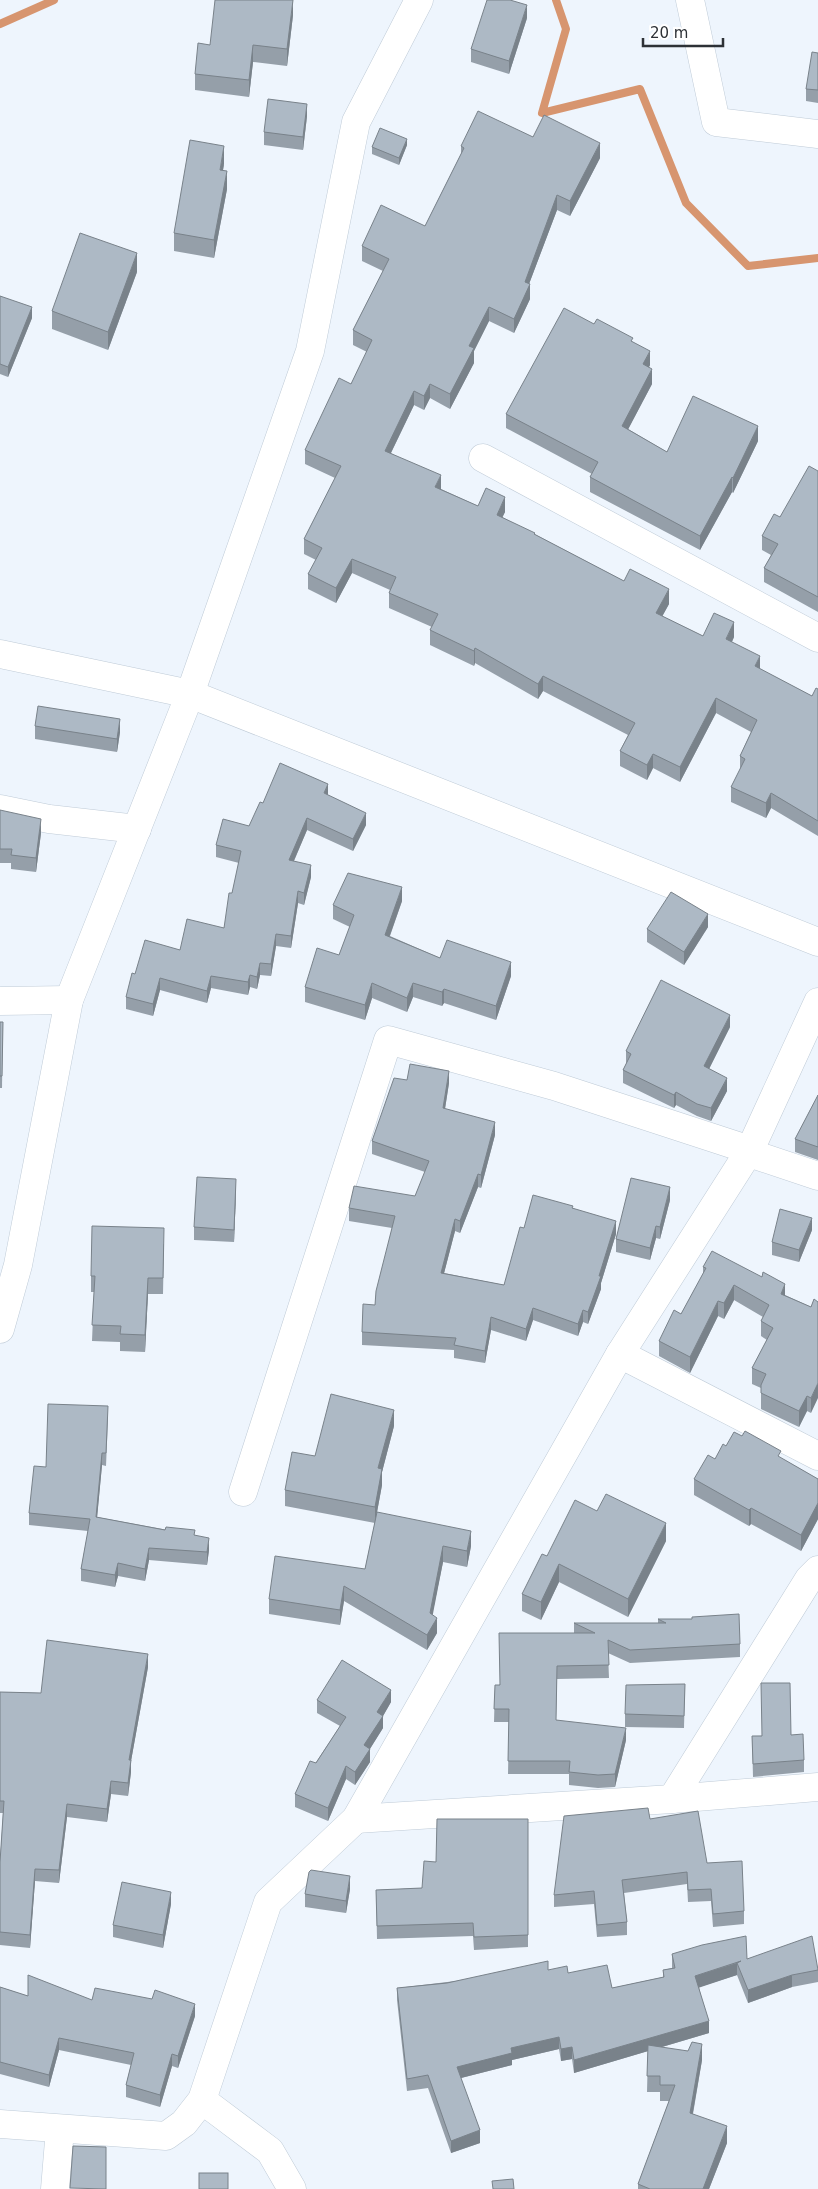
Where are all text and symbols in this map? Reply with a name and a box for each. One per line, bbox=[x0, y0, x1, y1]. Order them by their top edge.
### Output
scale bar bbox=[643, 15, 723, 47]
text: 20 m bbox=[650, 24, 688, 42]

